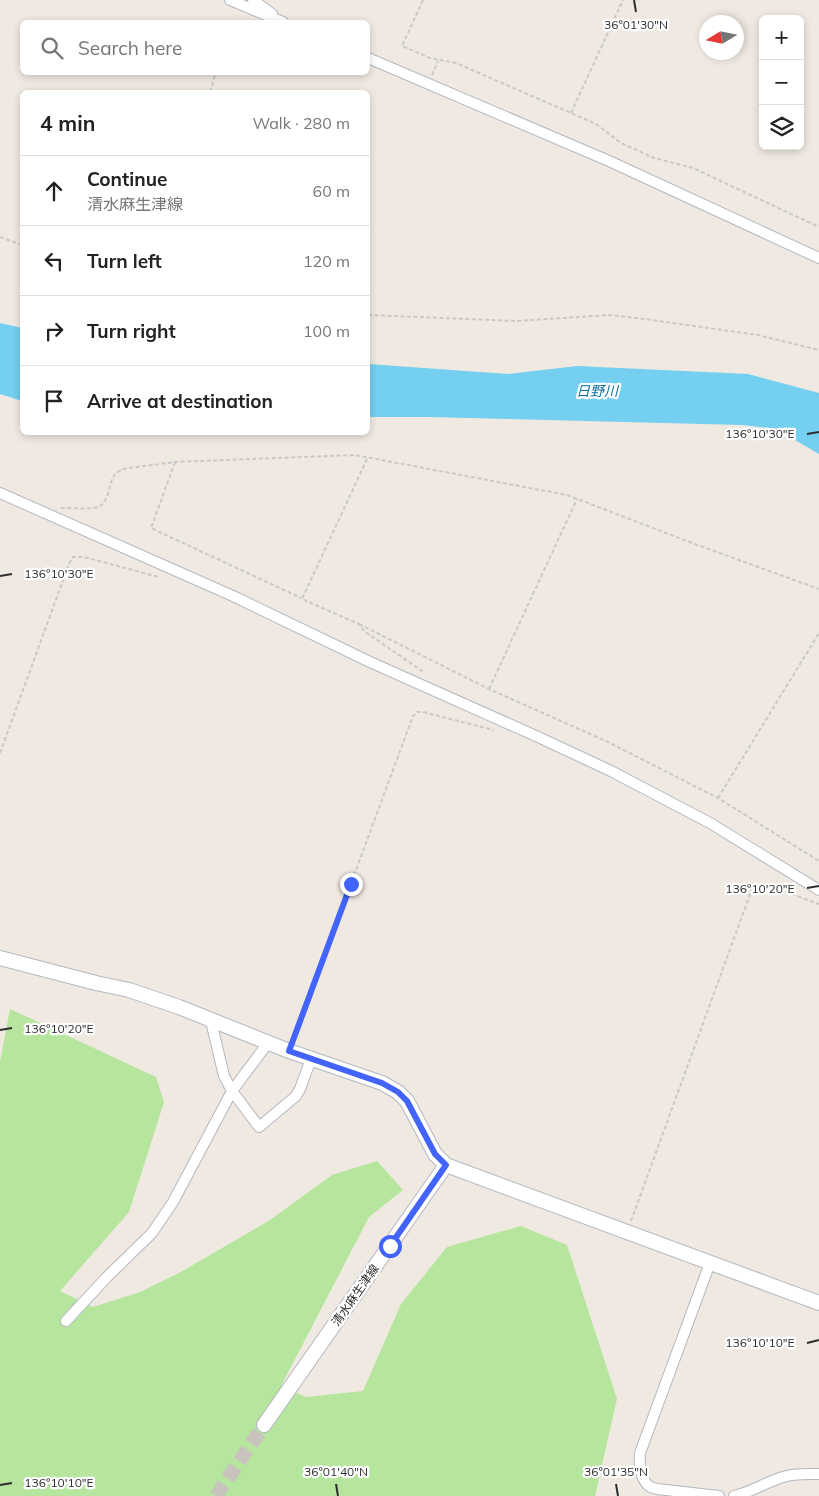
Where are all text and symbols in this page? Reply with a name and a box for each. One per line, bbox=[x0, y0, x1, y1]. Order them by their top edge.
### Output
north arrow bbox=[699, 15, 744, 60]
map controls bbox=[759, 15, 804, 150]
button: + bbox=[759, 15, 804, 60]
text: 36°01'30"N bbox=[604, 17, 668, 32]
search box bbox=[20, 20, 370, 75]
icon: search bbox=[38, 34, 66, 62]
text: Search here bbox=[78, 36, 182, 60]
button: − bbox=[759, 60, 804, 105]
button: layers bbox=[759, 105, 804, 150]
text: 4 min bbox=[40, 110, 95, 136]
text: Walk · 280 m bbox=[252, 113, 350, 133]
text: Continue bbox=[87, 167, 167, 191]
icon: ahead bbox=[40, 177, 68, 205]
text: 60 m bbox=[313, 181, 350, 201]
text: 清水麻生津線 bbox=[87, 194, 183, 214]
icon: left bbox=[40, 247, 68, 275]
text: Turn left bbox=[87, 249, 162, 273]
text: 120 m bbox=[303, 251, 350, 271]
icon: right bbox=[40, 317, 68, 345]
text: Turn right bbox=[87, 319, 176, 343]
text: 100 m bbox=[303, 321, 350, 341]
water label: 日野川 bbox=[576, 382, 620, 400]
icon: arrive bbox=[40, 387, 68, 415]
text: Arrive at destination bbox=[87, 389, 273, 413]
text: 136°10'30"E bbox=[725, 426, 795, 441]
text: 136°10'30"E bbox=[24, 566, 94, 581]
route end bbox=[340, 873, 363, 896]
text: 136°10'20"E bbox=[725, 881, 795, 896]
text: 136°10'20"E bbox=[24, 1021, 94, 1036]
route start bbox=[379, 1235, 402, 1258]
street label: 清水麻生津線 bbox=[328, 1261, 382, 1329]
text: 136°10'10"E bbox=[725, 1335, 795, 1350]
text: 36°01'40"N bbox=[304, 1464, 368, 1479]
text: 36°01'35"N bbox=[584, 1464, 648, 1479]
text: 136°10'10"E bbox=[24, 1475, 94, 1490]

